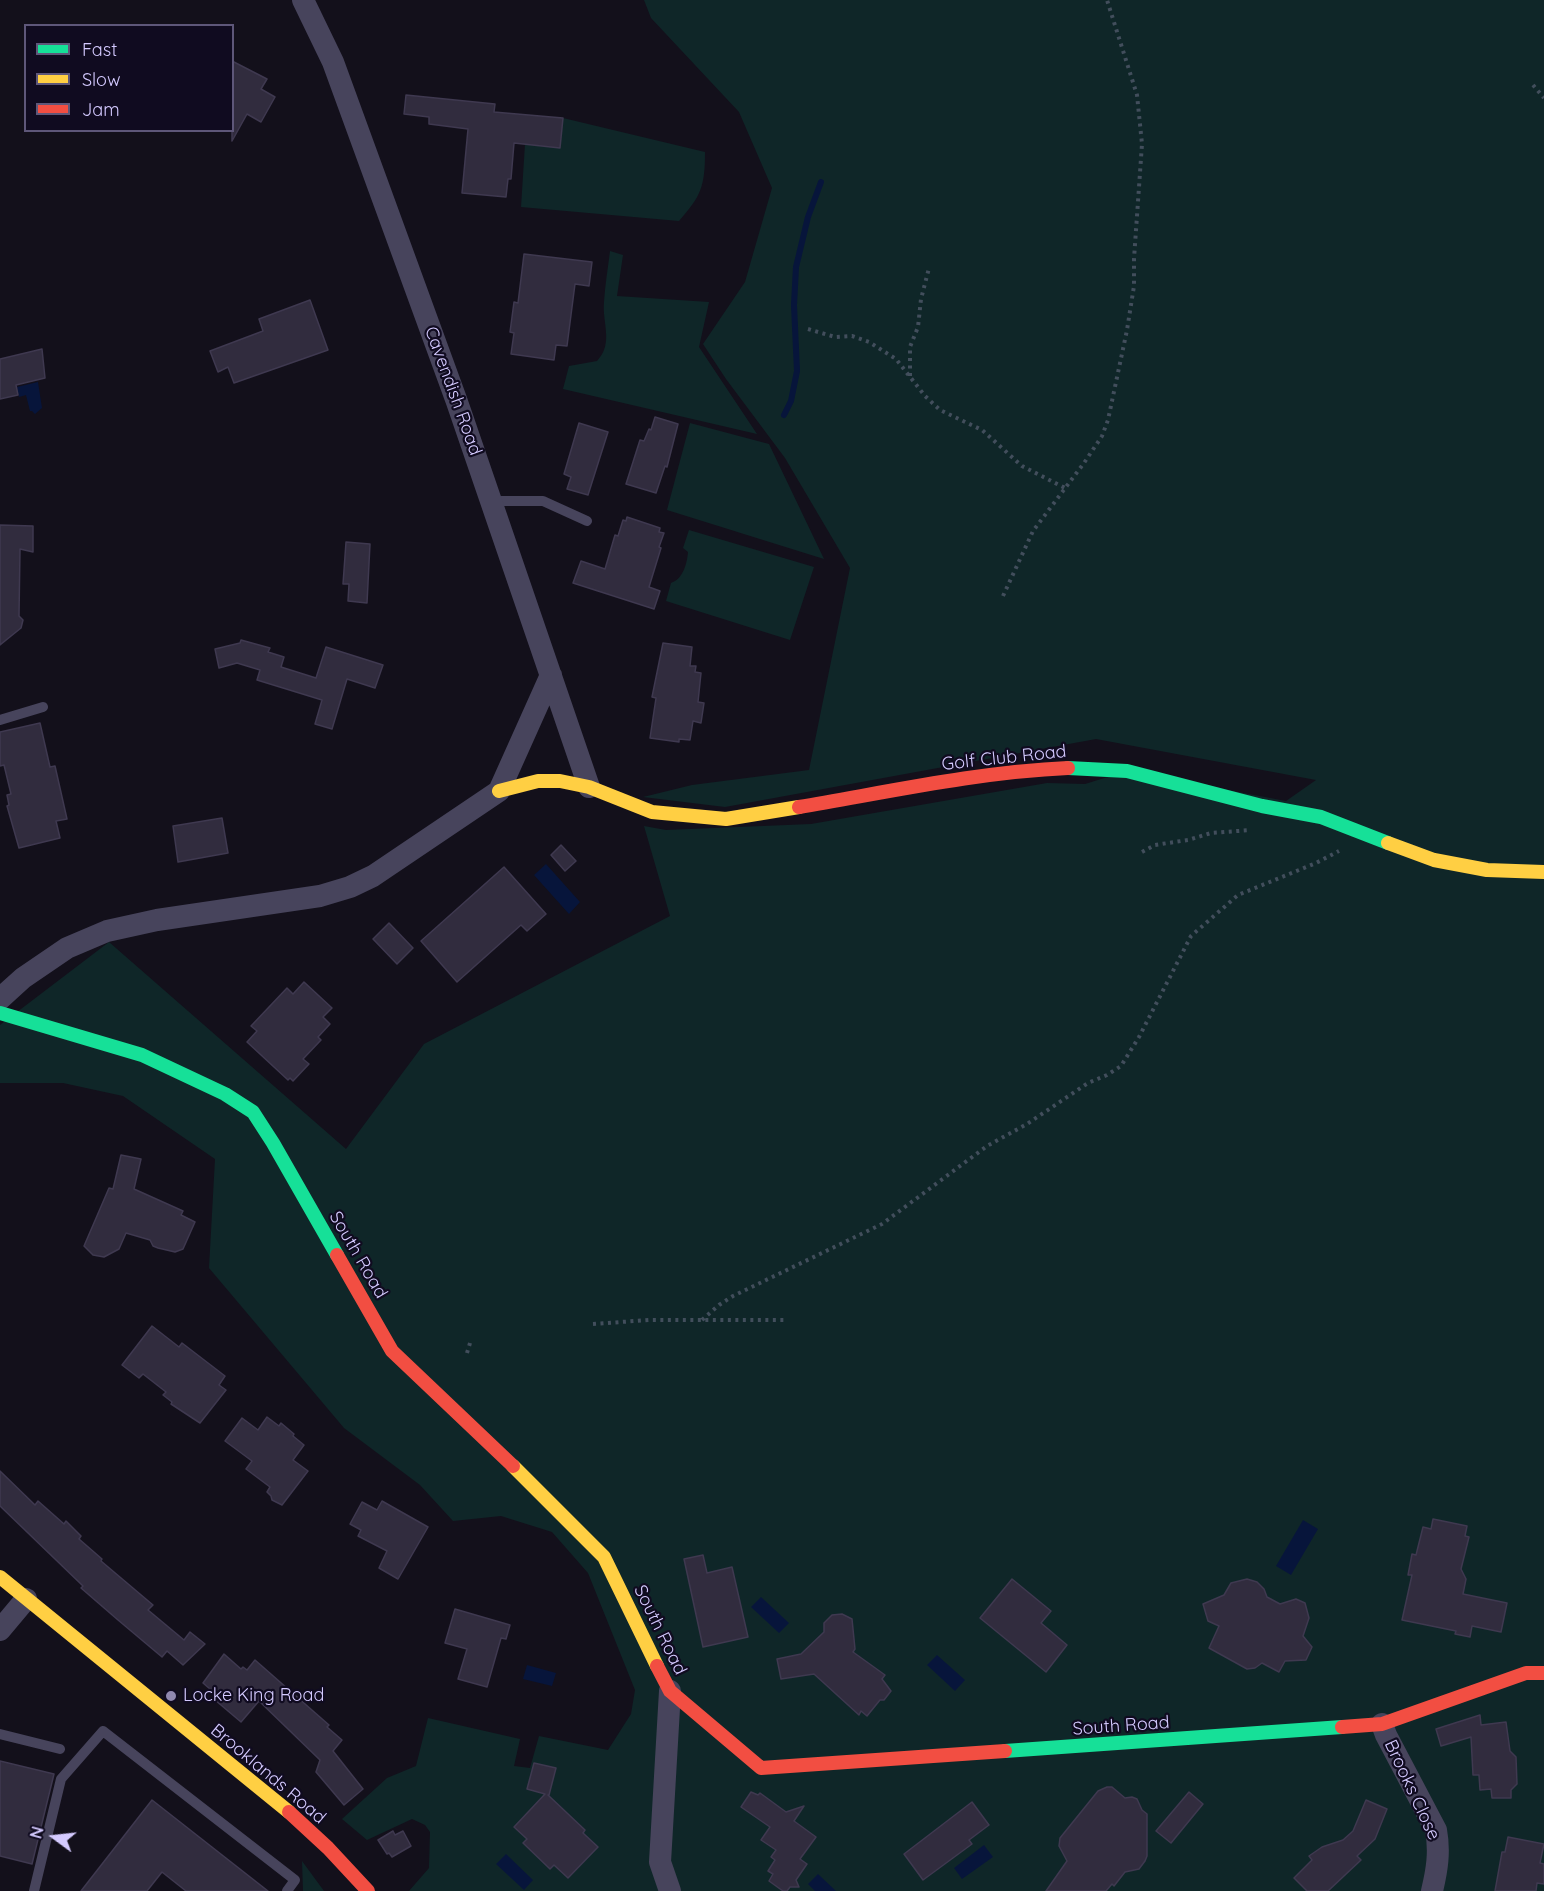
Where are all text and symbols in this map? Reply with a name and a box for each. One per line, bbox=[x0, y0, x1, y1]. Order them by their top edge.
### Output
legend bbox=[24, 24, 234, 132]
text: Fast bbox=[82, 38, 117, 61]
text: Slow bbox=[82, 68, 120, 91]
text: Jam bbox=[82, 98, 120, 121]
street label: Cavendish Road bbox=[420, 324, 486, 458]
street label: Golf Club Road bbox=[940, 741, 1068, 775]
street label: South Road bbox=[324, 1208, 392, 1302]
street label: South Road bbox=[629, 1582, 691, 1678]
place label: Locke King Road bbox=[183, 1685, 324, 1707]
marker: Locke King Road bbox=[164, 1689, 178, 1703]
street label: South Road bbox=[1072, 1712, 1170, 1740]
street label: Brooklands Road bbox=[206, 1719, 330, 1829]
street label: Brooks Close bbox=[1379, 1736, 1445, 1844]
north arrow bbox=[24, 1807, 84, 1867]
text: N bbox=[25, 1824, 48, 1841]

